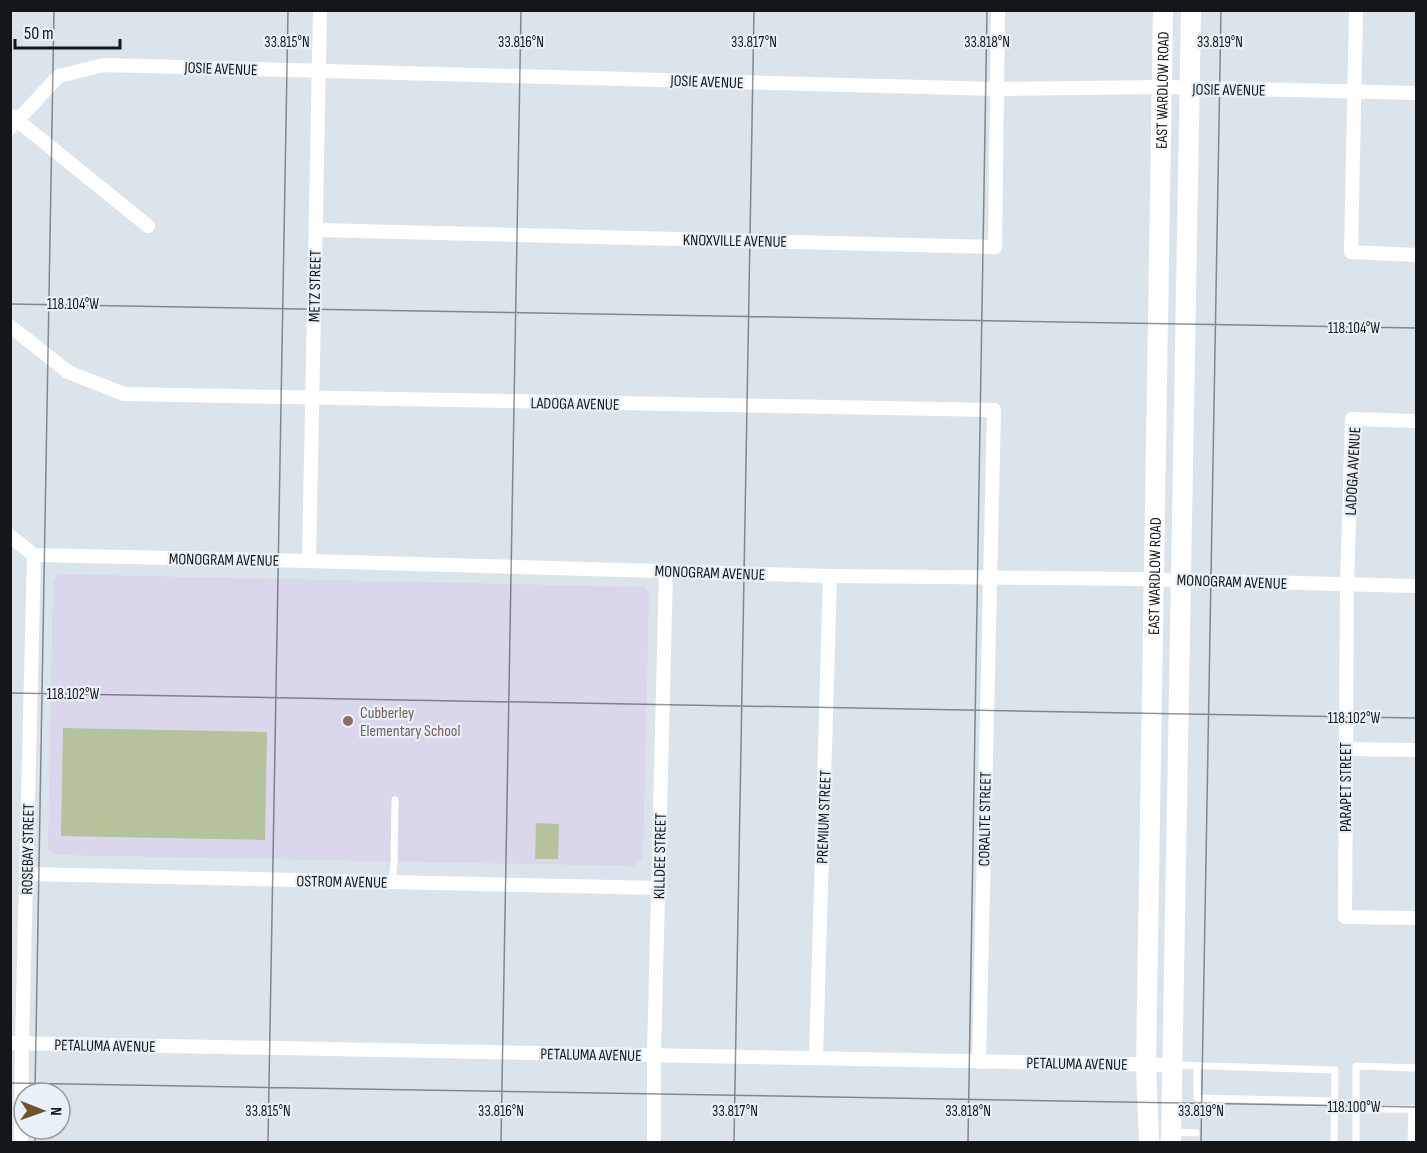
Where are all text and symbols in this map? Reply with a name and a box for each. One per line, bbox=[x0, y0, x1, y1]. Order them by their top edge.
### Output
scale bar bbox=[15, 12, 120, 50]
text: 50 m bbox=[24, 23, 54, 44]
street label: EAST WARDLOW ROAD bbox=[1153, 31, 1174, 149]
text: 33.815°N bbox=[264, 33, 310, 52]
text: 33.816°N bbox=[498, 33, 544, 52]
text: 33.817°N bbox=[731, 33, 777, 52]
text: 33.818°N bbox=[964, 33, 1010, 52]
text: 33.819°N bbox=[1197, 33, 1243, 52]
street label: JOSIE AVENUE bbox=[183, 59, 258, 80]
street label: JOSIE AVENUE bbox=[669, 72, 744, 93]
street label: JOSIE AVENUE bbox=[1191, 80, 1266, 101]
street label: KNOXVILLE AVENUE bbox=[683, 231, 787, 252]
street label: METZ STREET bbox=[305, 249, 326, 322]
text: 118.104°W bbox=[47, 295, 99, 314]
text: 118.104°W bbox=[1328, 319, 1380, 338]
street label: LADOGA AVENUE bbox=[530, 394, 620, 415]
street label: LADOGA AVENUE bbox=[1342, 426, 1365, 516]
street label: EAST WARDLOW ROAD bbox=[1145, 517, 1166, 635]
street label: MONOGRAM AVENUE bbox=[169, 550, 279, 571]
street label: MONOGRAM AVENUE bbox=[654, 562, 765, 585]
street label: MONOGRAM AVENUE bbox=[1176, 571, 1287, 594]
text: 118.102°W bbox=[47, 685, 99, 704]
place label: Cubberley Elementary School bbox=[360, 704, 460, 741]
text: 118.102°W bbox=[1328, 709, 1380, 728]
marker: Cubberley Elementary School bbox=[341, 714, 355, 728]
street label: PARAPET STREET bbox=[1337, 741, 1356, 832]
street label: PREMIUM STREET bbox=[813, 769, 836, 864]
street label: CORALITE STREET bbox=[975, 771, 996, 867]
street label: ROSEBAY STREET bbox=[18, 803, 39, 895]
street label: KILLDEE STREET bbox=[650, 812, 671, 899]
street label: OSTROM AVENUE bbox=[296, 872, 388, 893]
street label: PETALUMA AVENUE bbox=[54, 1036, 156, 1057]
street label: PETALUMA AVENUE bbox=[540, 1045, 642, 1066]
street label: PETALUMA AVENUE bbox=[1026, 1054, 1128, 1075]
north arrow bbox=[12, 1081, 72, 1141]
text: 118.100°W bbox=[1328, 1098, 1381, 1117]
text: 33.815°N bbox=[245, 1102, 291, 1121]
text: 33.816°N bbox=[478, 1102, 524, 1121]
text: 33.817°N bbox=[712, 1102, 758, 1121]
text: 33.818°N bbox=[945, 1102, 991, 1121]
text: 33.819°N bbox=[1178, 1102, 1224, 1121]
text: N bbox=[46, 1107, 65, 1116]

